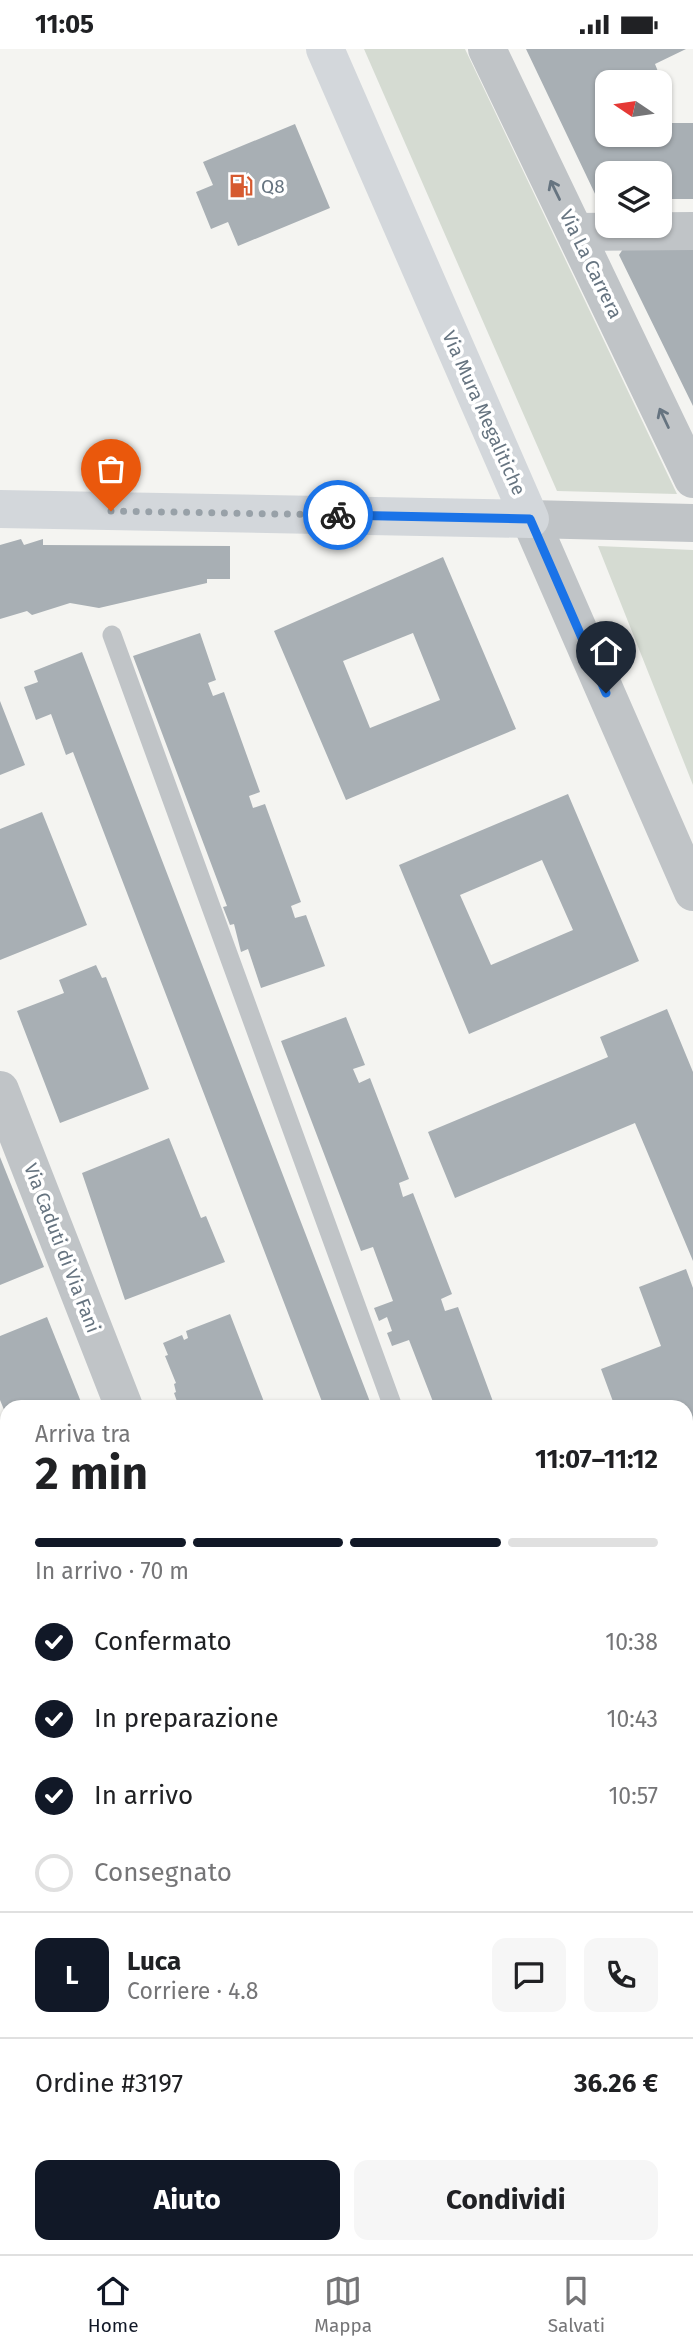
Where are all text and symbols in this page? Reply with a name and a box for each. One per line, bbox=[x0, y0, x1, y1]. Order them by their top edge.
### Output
text: 11:05 bbox=[35, 9, 94, 40]
north arrow bbox=[595, 70, 672, 147]
map controls bbox=[595, 70, 672, 238]
button: layers bbox=[595, 161, 672, 238]
fuel station icon: Q8 bbox=[227, 172, 255, 200]
place label: Q8 bbox=[261, 175, 285, 198]
one-way arrow bbox=[548, 180, 562, 201]
street label: Via La Carrera bbox=[555, 206, 627, 322]
street label: Via Mura Megalitiche bbox=[437, 327, 531, 499]
one-way arrow bbox=[656, 408, 670, 429]
pin bbox=[81, 439, 141, 511]
icon: bag bbox=[92, 450, 130, 488]
courier bbox=[303, 480, 373, 550]
icon: bike bbox=[319, 496, 357, 534]
pin bbox=[576, 621, 636, 693]
icon: home bbox=[587, 632, 625, 670]
street label: Via Caduti di Via Fani bbox=[19, 1160, 105, 1336]
text: Arriva tra bbox=[35, 1420, 131, 1448]
text: 11:07–11:12 bbox=[535, 1444, 658, 1475]
text: 2 min bbox=[35, 1446, 148, 1501]
text: In arrivo · 70 m bbox=[35, 1557, 189, 1585]
icon: check bbox=[35, 1623, 73, 1661]
text: Confermato bbox=[94, 1626, 232, 1657]
text: 10:38 bbox=[605, 1628, 658, 1656]
icon: check bbox=[35, 1700, 73, 1738]
text: In preparazione bbox=[94, 1703, 279, 1734]
text: 10:43 bbox=[606, 1705, 658, 1733]
icon: check bbox=[35, 1777, 73, 1815]
text: In arrivo bbox=[94, 1780, 193, 1811]
text: 10:57 bbox=[608, 1782, 658, 1810]
text: Consegnato bbox=[94, 1857, 232, 1888]
button: chat bbox=[492, 1938, 566, 2012]
button: phone bbox=[584, 1938, 658, 2012]
text: Luca bbox=[127, 1946, 181, 1977]
text: L bbox=[65, 1960, 79, 1991]
text: Corriere · 4.8 bbox=[127, 1977, 259, 2005]
text: Ordine #3197 bbox=[35, 2068, 183, 2099]
text: 36.26 € bbox=[574, 2068, 658, 2099]
button: Aiuto bbox=[35, 2160, 340, 2240]
button: Condividi bbox=[354, 2160, 658, 2240]
tab: Home bbox=[88, 2272, 138, 2337]
tab: Mappa bbox=[314, 2272, 372, 2337]
tab: Salvati bbox=[548, 2272, 605, 2337]

